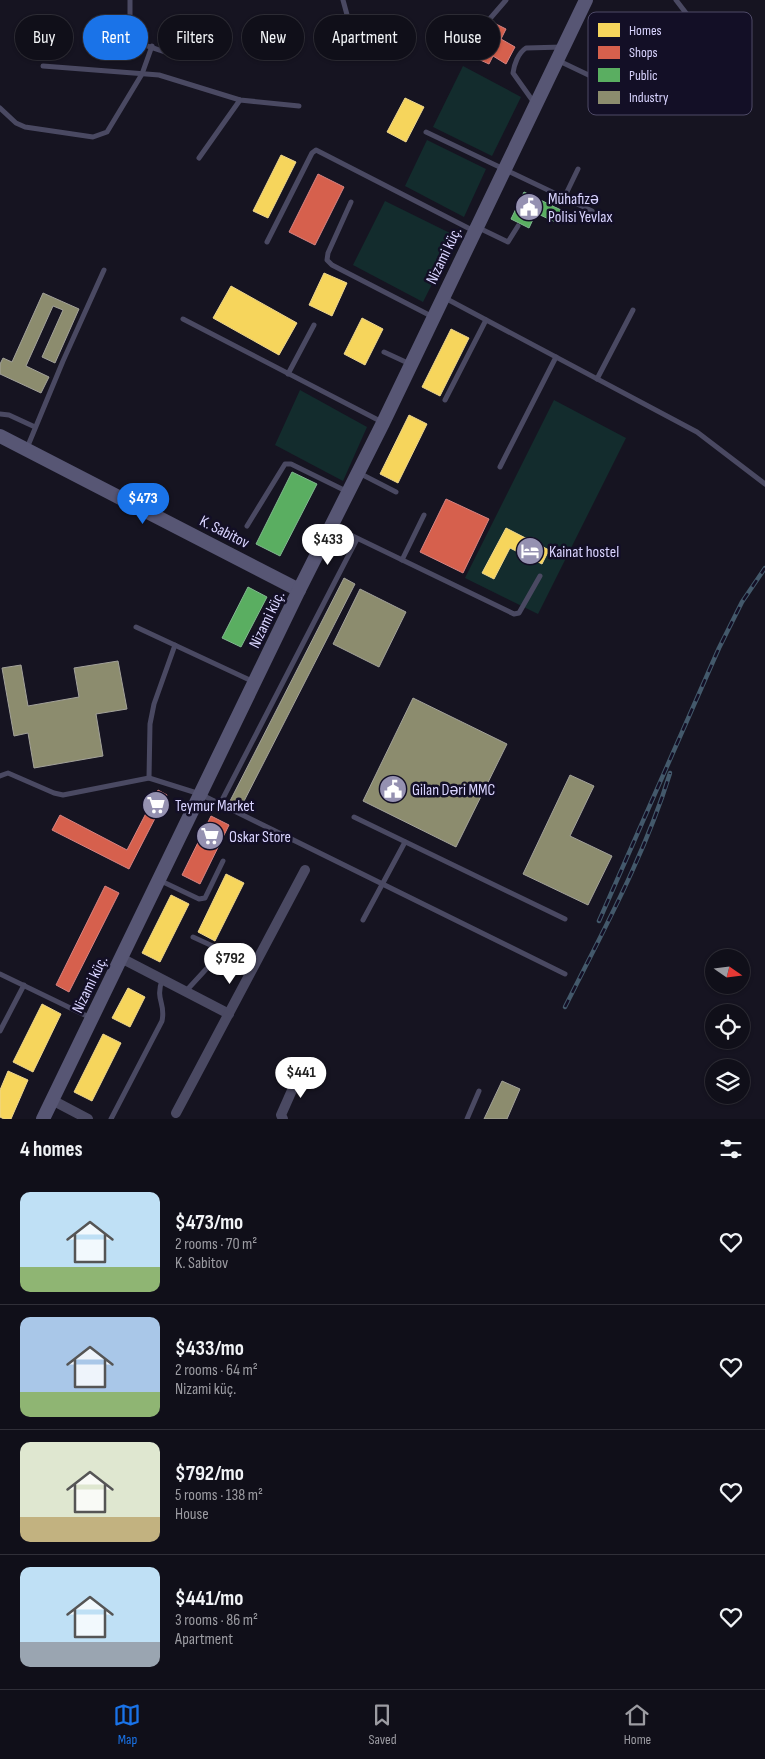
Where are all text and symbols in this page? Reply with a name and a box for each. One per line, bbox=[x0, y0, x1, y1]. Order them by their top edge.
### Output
legend bbox=[588, 12, 752, 115]
chip: Buy bbox=[15, 15, 73, 60]
chip: Rent bbox=[83, 15, 148, 60]
chip: Filters bbox=[158, 15, 232, 60]
chip: New bbox=[242, 15, 304, 60]
chip: Apartment bbox=[314, 15, 416, 60]
chip: House bbox=[426, 15, 500, 60]
text: Homes bbox=[629, 22, 662, 39]
text: Shops bbox=[629, 44, 658, 61]
text: Public bbox=[629, 67, 658, 84]
text: Industry bbox=[629, 89, 669, 106]
place label: Mühafizə Polisi Yevlax bbox=[548, 190, 612, 227]
public building icon: Mühafizə Polisi Yevlax bbox=[514, 192, 544, 222]
street label: Nizami küç. bbox=[422, 224, 466, 287]
pin: $473 bbox=[113, 482, 173, 525]
text: $473 bbox=[128, 489, 158, 508]
street label: K. Sabitov bbox=[196, 512, 252, 553]
pin: $433 bbox=[298, 524, 358, 566]
text: $433 bbox=[313, 530, 343, 549]
hotel icon: Kainat hostel bbox=[515, 536, 545, 566]
place label: Kainat hostel bbox=[549, 543, 619, 562]
street label: Nizami küç. bbox=[245, 588, 289, 651]
public building icon: Gilan Dəri MMC bbox=[378, 774, 408, 804]
place label: Gilan Dəri MMC bbox=[412, 781, 495, 800]
supermarket icon: Teymur Market bbox=[141, 790, 171, 820]
place label: Teymur Market bbox=[175, 797, 255, 816]
supermarket icon: Oskar Store bbox=[195, 821, 225, 851]
place label: Oskar Store bbox=[229, 828, 291, 847]
pin: $792 bbox=[200, 942, 260, 985]
text: $792 bbox=[215, 949, 245, 968]
north arrow bbox=[705, 949, 750, 994]
map controls bbox=[705, 949, 750, 1104]
street label: Nizami küç. bbox=[68, 953, 112, 1016]
button: locate bbox=[705, 1004, 750, 1049]
pin: $441 bbox=[271, 1056, 331, 1099]
button: layers bbox=[705, 1059, 750, 1104]
text: $441 bbox=[286, 1063, 316, 1082]
icon: filters bbox=[717, 1135, 745, 1163]
text: 4 homes bbox=[20, 1137, 83, 1162]
text: $473/mo bbox=[175, 1210, 243, 1235]
icon: home bbox=[60, 1212, 120, 1272]
icon: heart bbox=[717, 1228, 745, 1256]
text: 2 rooms · 70 m² bbox=[175, 1235, 257, 1254]
text: K. Sabitov bbox=[175, 1254, 228, 1273]
text: $433/mo bbox=[175, 1336, 244, 1361]
icon: home bbox=[60, 1337, 120, 1397]
icon: heart bbox=[717, 1353, 745, 1381]
text: 2 rooms · 64 m² bbox=[175, 1361, 258, 1380]
text: Nizami küç. bbox=[175, 1380, 236, 1399]
text: $792/mo bbox=[175, 1461, 244, 1486]
icon: home bbox=[60, 1462, 120, 1522]
icon: heart bbox=[717, 1478, 745, 1506]
text: 5 rooms · 138 m² bbox=[175, 1486, 263, 1505]
text: House bbox=[175, 1505, 209, 1524]
text: $441/mo bbox=[175, 1586, 243, 1611]
icon: home bbox=[60, 1587, 120, 1647]
icon: heart bbox=[717, 1603, 745, 1631]
text: 3 rooms · 86 m² bbox=[175, 1611, 258, 1630]
text: Apartment bbox=[175, 1630, 233, 1649]
tab: Map bbox=[113, 1701, 141, 1748]
tab: Saved bbox=[368, 1701, 397, 1748]
tab: Home bbox=[623, 1701, 651, 1748]

